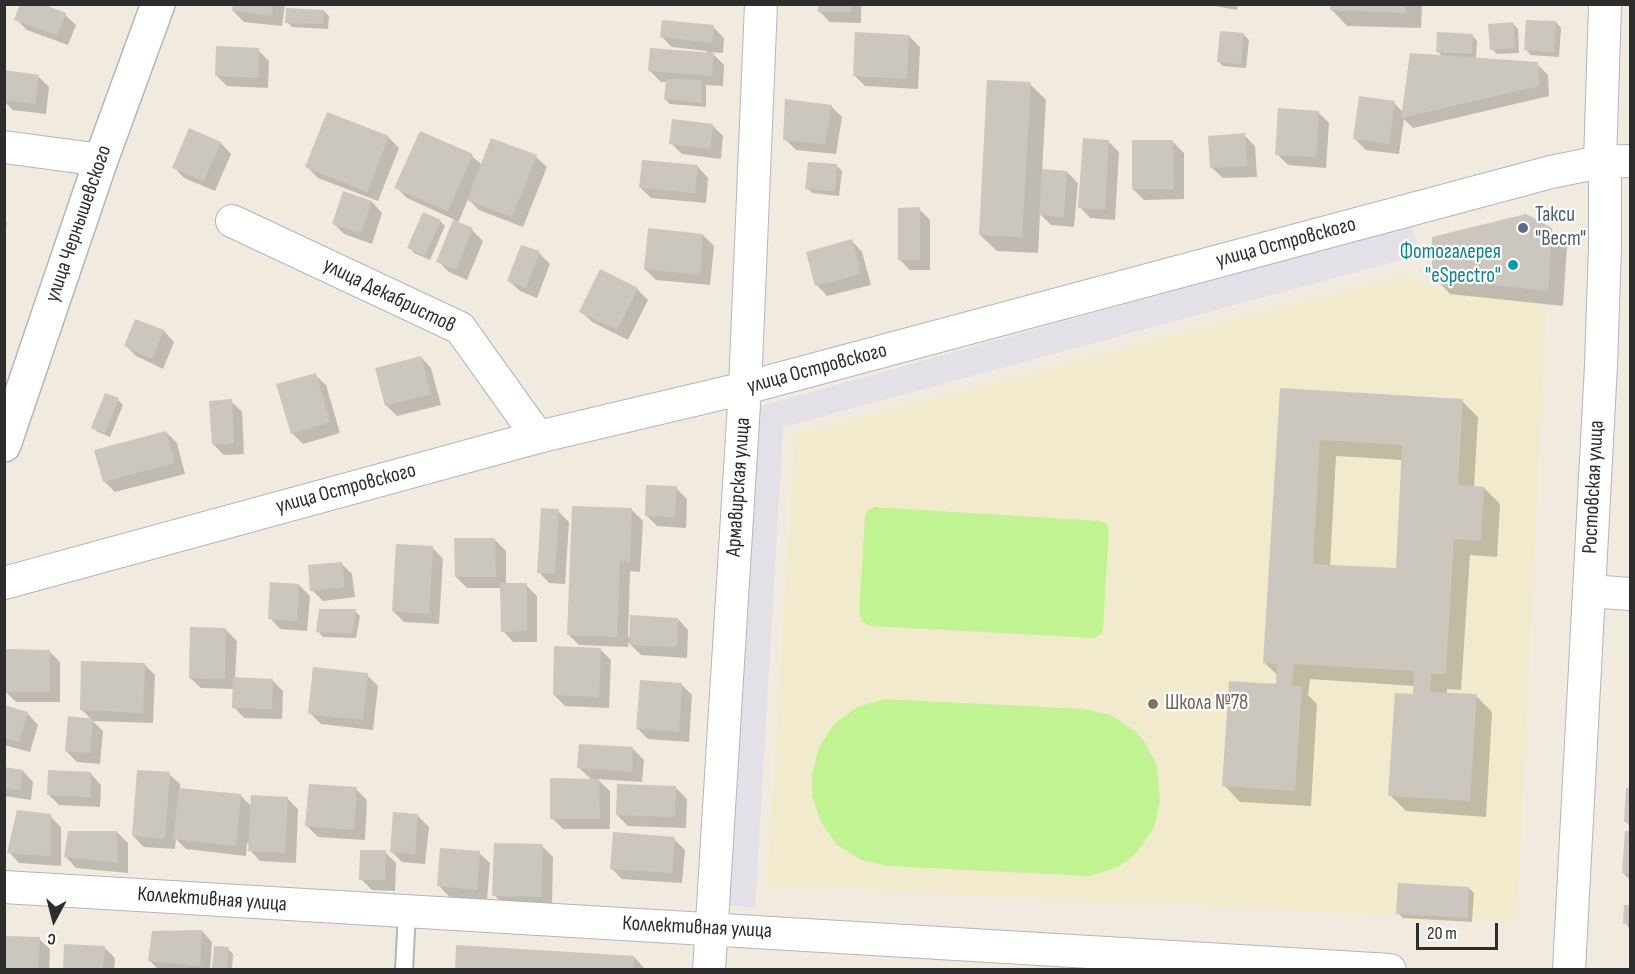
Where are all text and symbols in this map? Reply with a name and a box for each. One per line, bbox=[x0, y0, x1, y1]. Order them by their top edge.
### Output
street label: улица Чернышевского bbox=[40, 142, 118, 306]
place label: Такси "Вест" bbox=[1535, 203, 1586, 253]
street label: улица Островского bbox=[1213, 212, 1359, 274]
marker: Такси "Вест" bbox=[1516, 221, 1530, 235]
place label: Фотогалерея "eSpectro" bbox=[1400, 240, 1501, 290]
street label: улица Декабристов bbox=[319, 253, 459, 339]
marker: Фотогалерея "eSpectro" bbox=[1506, 258, 1520, 272]
street label: улица Островского bbox=[744, 338, 890, 400]
street label: Армавирская улица bbox=[722, 417, 756, 557]
street label: Ростовская улица bbox=[1578, 420, 1610, 554]
street label: улица Островского bbox=[273, 458, 419, 520]
place label: Школа №78 bbox=[1165, 691, 1248, 717]
marker: Школа №78 bbox=[1146, 697, 1160, 711]
street label: Коллективная улица bbox=[136, 882, 288, 918]
north arrow bbox=[24, 890, 84, 950]
street label: Коллективная улица bbox=[622, 911, 772, 945]
scale bar bbox=[1419, 911, 1502, 949]
text: 20 m bbox=[1427, 923, 1457, 944]
text: С bbox=[47, 928, 57, 948]

